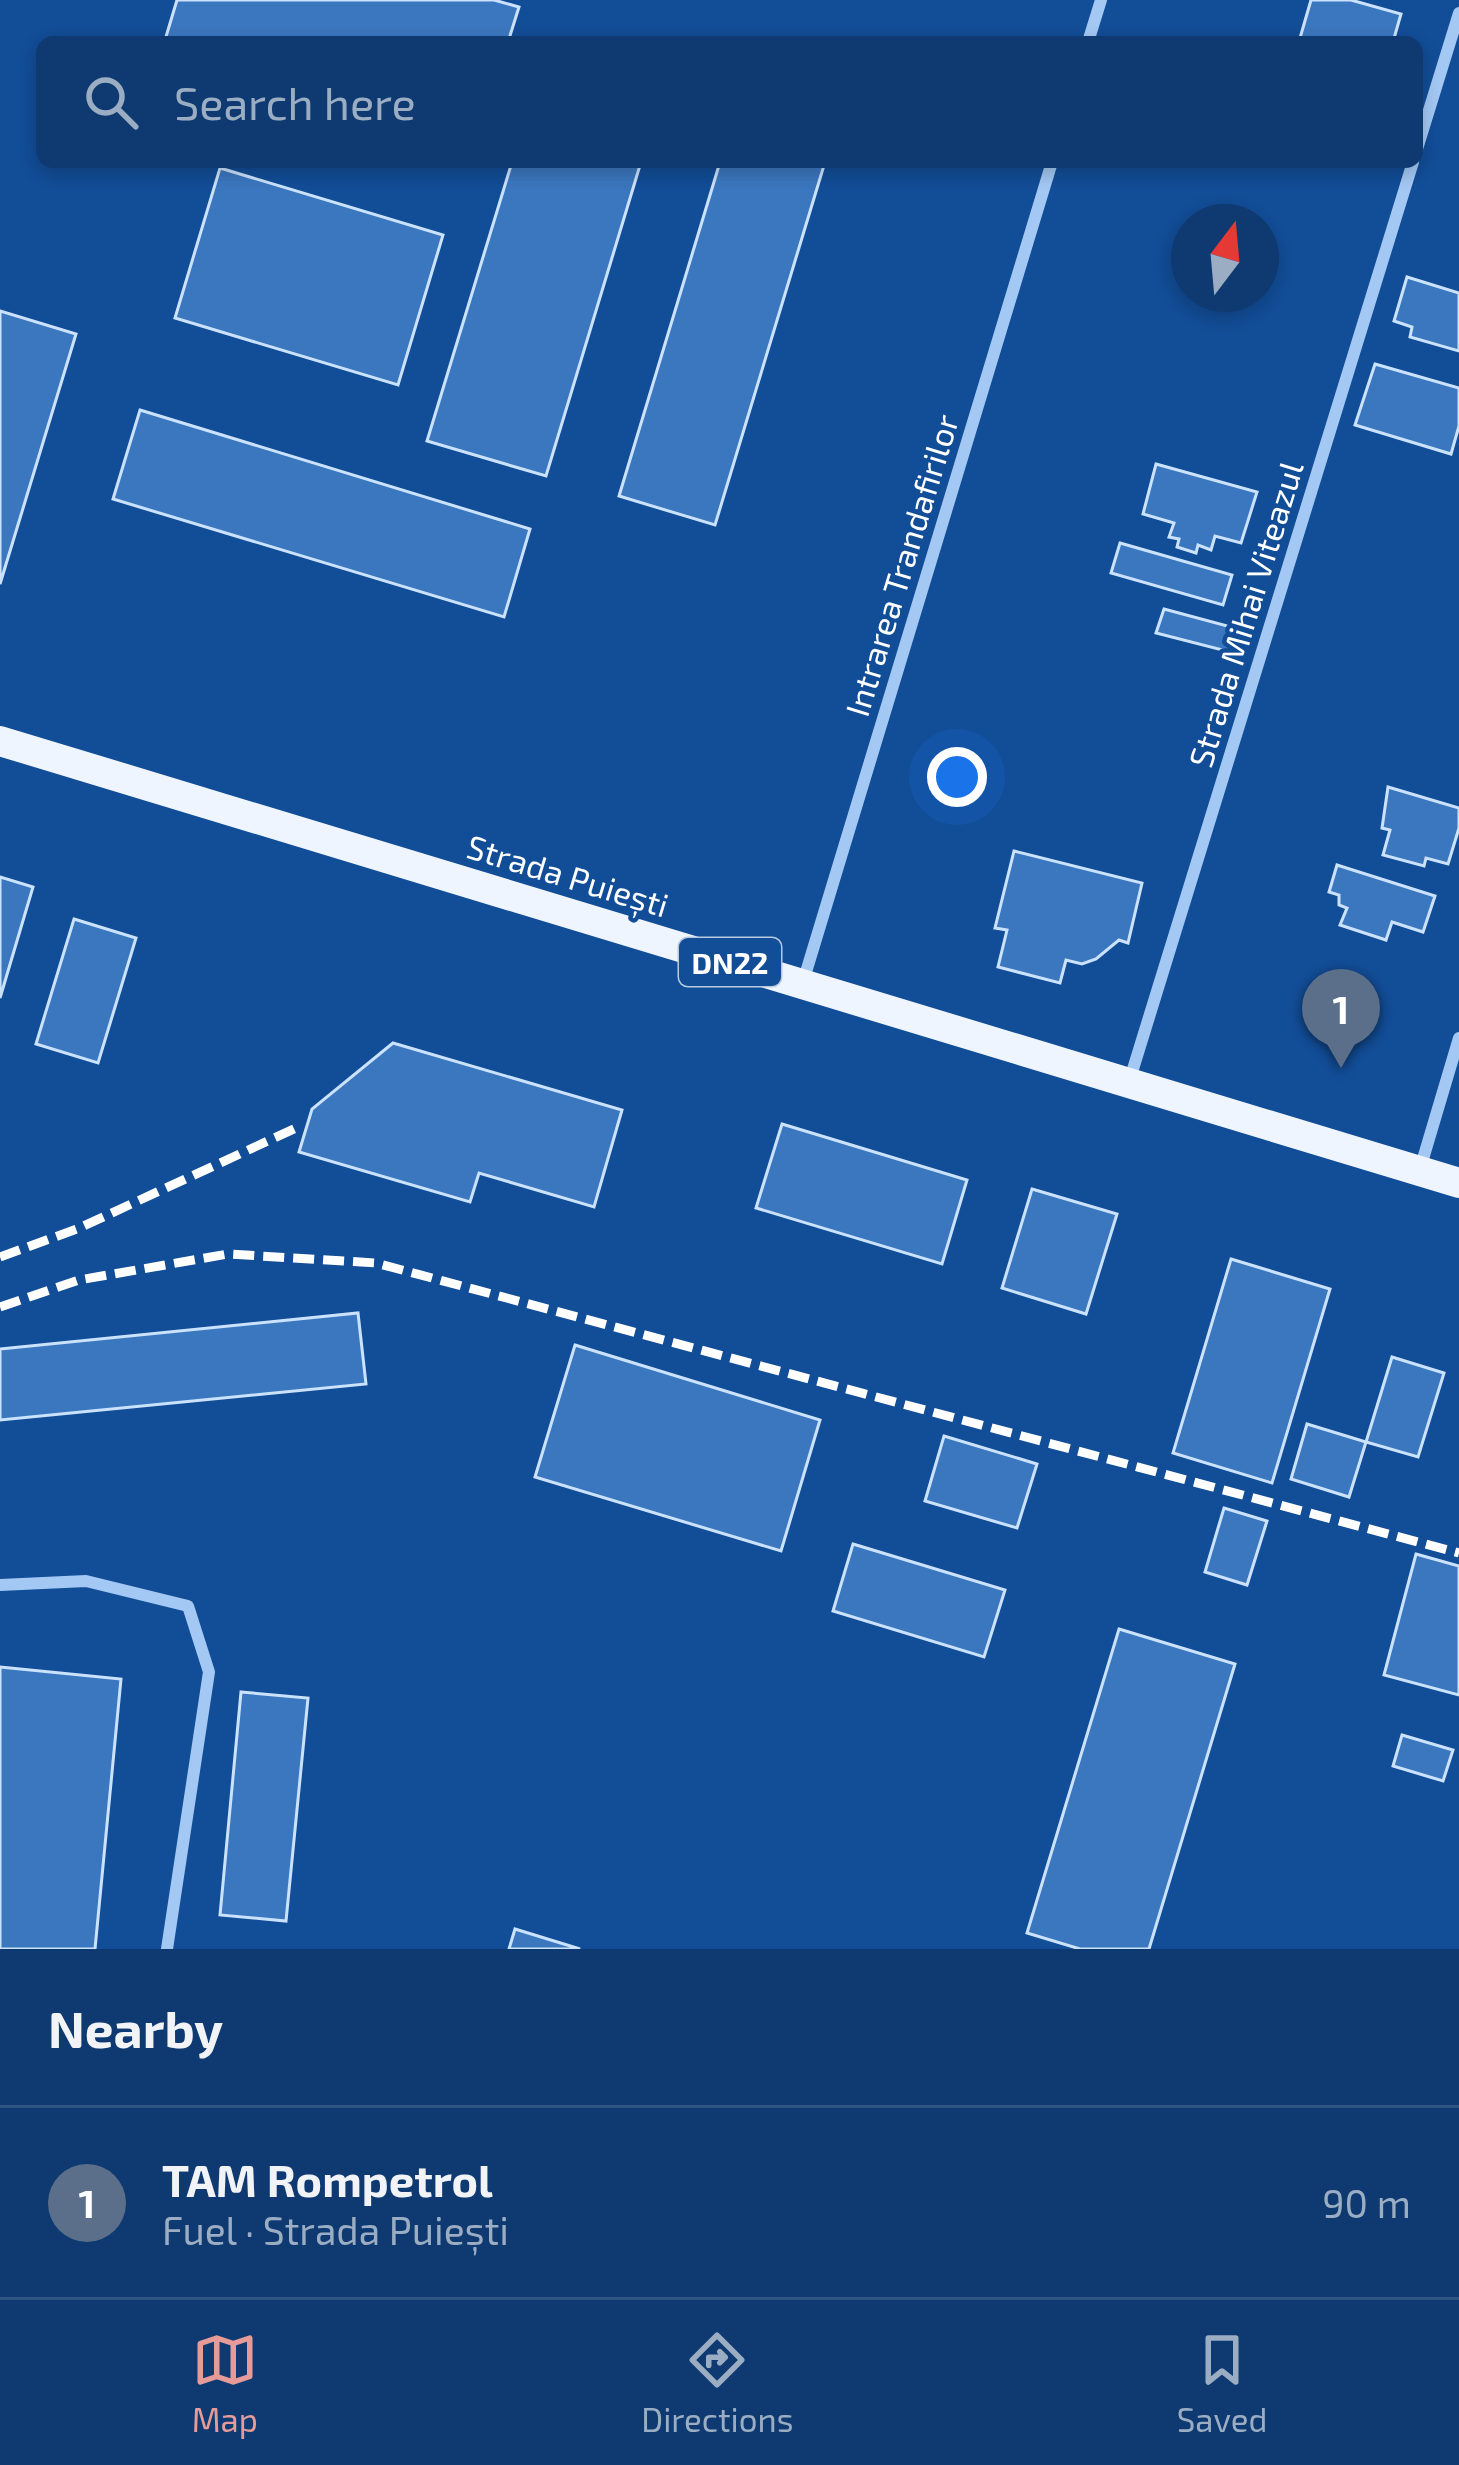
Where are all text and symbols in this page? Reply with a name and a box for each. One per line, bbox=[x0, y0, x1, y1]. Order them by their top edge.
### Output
search box bbox=[36, 36, 1423, 168]
icon: search bbox=[78, 69, 144, 135]
text: Search here bbox=[174, 75, 416, 129]
north arrow bbox=[1171, 204, 1279, 312]
street label: Intrarea Trandafirilor bbox=[836, 409, 966, 721]
street label: Strada Mihai Viteazul bbox=[1179, 456, 1311, 772]
your location bbox=[927, 747, 987, 807]
street label: Strada Puiești bbox=[462, 825, 673, 926]
road number: DN22 bbox=[679, 938, 781, 986]
pin: 1 bbox=[1302, 969, 1380, 1068]
text: Nearby bbox=[48, 1997, 223, 2058]
text: TAM Rompetrol bbox=[162, 2152, 493, 2206]
text: 1 bbox=[79, 2179, 95, 2226]
text: 90 m bbox=[1322, 2179, 1411, 2226]
text: Fuel · Strada Puiești bbox=[162, 2206, 509, 2253]
tab: Map bbox=[192, 2327, 258, 2439]
tab: Directions bbox=[641, 2327, 793, 2439]
tab: Saved bbox=[1177, 2327, 1267, 2439]

